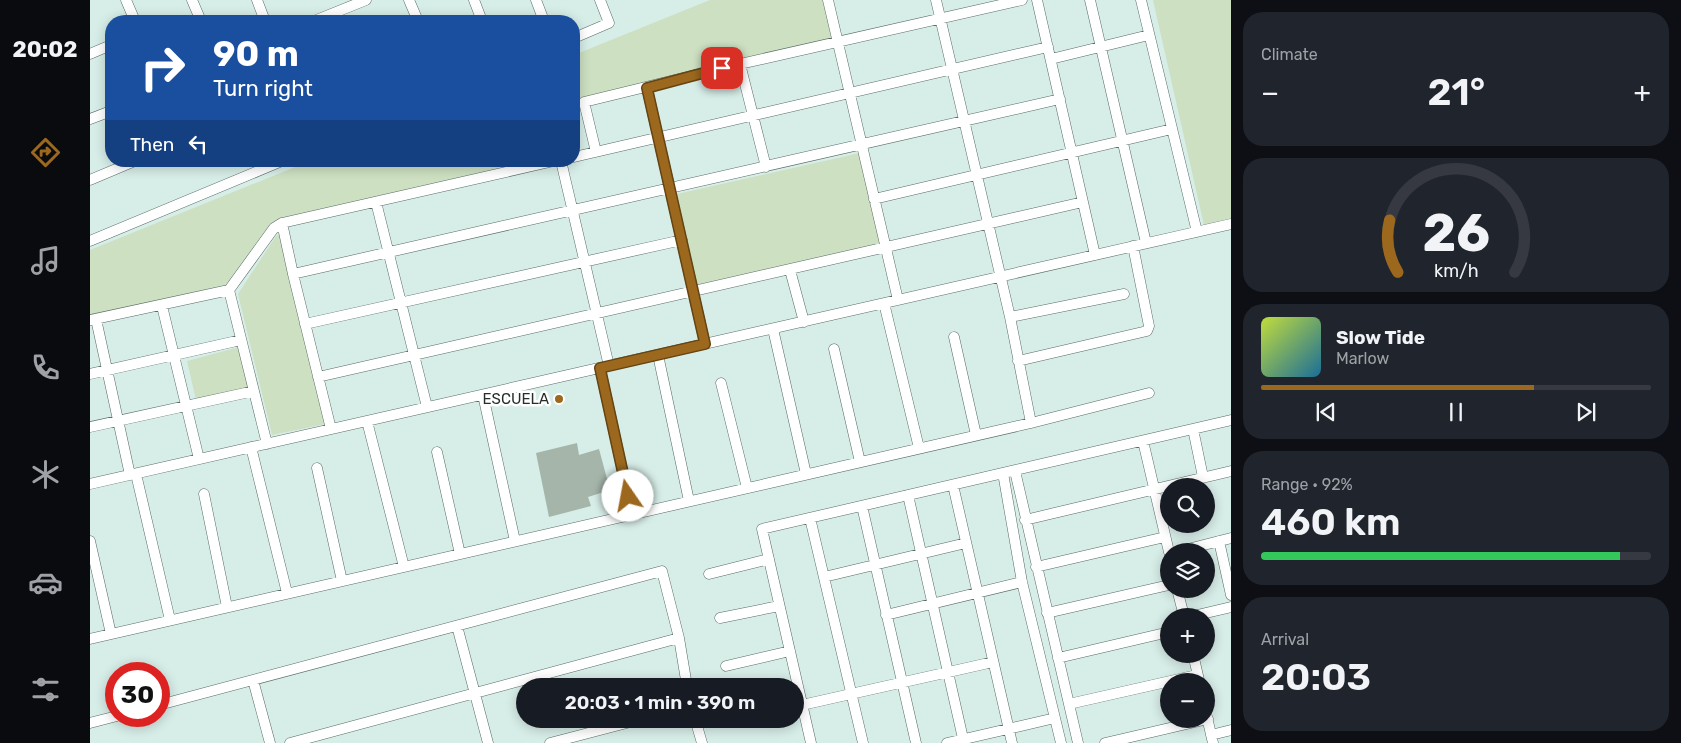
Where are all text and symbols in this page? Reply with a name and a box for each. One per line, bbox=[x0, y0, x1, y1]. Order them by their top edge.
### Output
text: 90 m bbox=[213, 33, 299, 75]
icon: right bbox=[130, 35, 195, 100]
text: 20:02 bbox=[13, 36, 77, 63]
text: Climate bbox=[1261, 45, 1318, 64]
pin bbox=[701, 47, 743, 89]
icon: arrive bbox=[708, 54, 736, 82]
text: 21° bbox=[1428, 69, 1485, 115]
text: Turn right bbox=[213, 75, 313, 102]
text: − bbox=[1261, 76, 1279, 109]
text: + bbox=[1634, 76, 1651, 109]
icon: left bbox=[184, 130, 212, 158]
text: Then bbox=[130, 133, 174, 156]
icon: directions bbox=[28, 135, 63, 170]
text: 26 bbox=[1422, 202, 1490, 264]
icon: music bbox=[28, 243, 63, 278]
text: km/h bbox=[1434, 260, 1478, 281]
text: Slow Tide bbox=[1336, 326, 1425, 349]
text: Marlow bbox=[1336, 349, 1389, 368]
icon: phone bbox=[28, 350, 63, 385]
place label: ESCUELA bbox=[482, 390, 549, 408]
marker: ESCUELA bbox=[553, 393, 565, 405]
icon: previous bbox=[1312, 398, 1340, 426]
icon: pause bbox=[1442, 398, 1470, 426]
icon: next bbox=[1572, 398, 1600, 426]
icon: climate bbox=[28, 457, 63, 492]
position arrow bbox=[601, 469, 653, 521]
text: Range · 92% bbox=[1261, 475, 1353, 494]
map controls bbox=[1160, 478, 1215, 728]
button: search bbox=[1160, 478, 1215, 533]
text: 460 km bbox=[1261, 499, 1400, 545]
button: layers bbox=[1160, 543, 1215, 598]
icon: car bbox=[28, 565, 63, 600]
button: + bbox=[1160, 608, 1215, 663]
text: Arrival bbox=[1261, 630, 1309, 649]
text: 20:03 bbox=[1261, 654, 1371, 700]
speed limit sign: 30 bbox=[105, 662, 170, 727]
icon: filters bbox=[28, 672, 63, 707]
button: − bbox=[1160, 673, 1215, 728]
text: 20:03 · 1 min · 390 m bbox=[565, 691, 755, 714]

